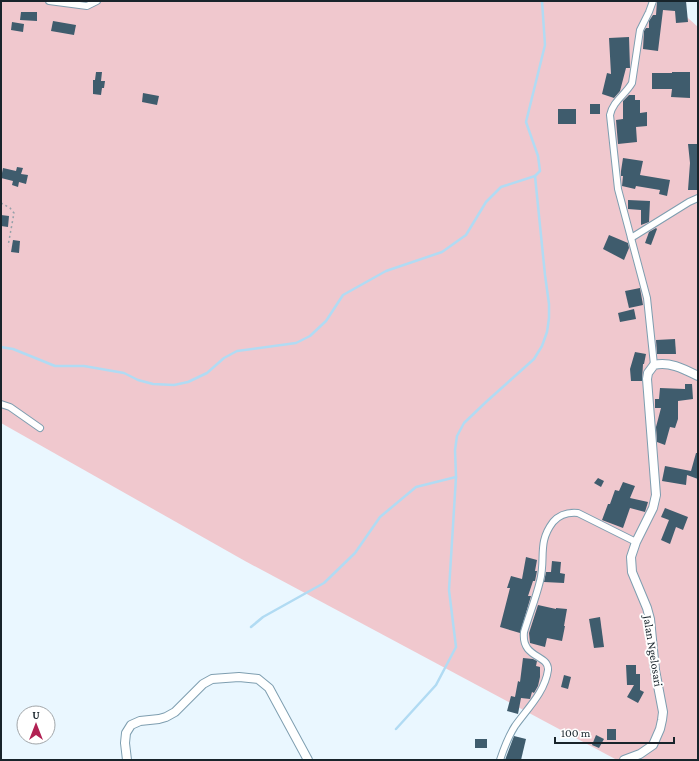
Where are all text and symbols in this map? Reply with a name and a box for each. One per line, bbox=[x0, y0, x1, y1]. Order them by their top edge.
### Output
street label: Jalan Ngelosari bbox=[640, 613, 666, 688]
north arrow bbox=[16, 705, 56, 745]
text: U bbox=[32, 709, 40, 721]
scale bar bbox=[555, 719, 674, 745]
text: 100 m bbox=[561, 726, 591, 740]

